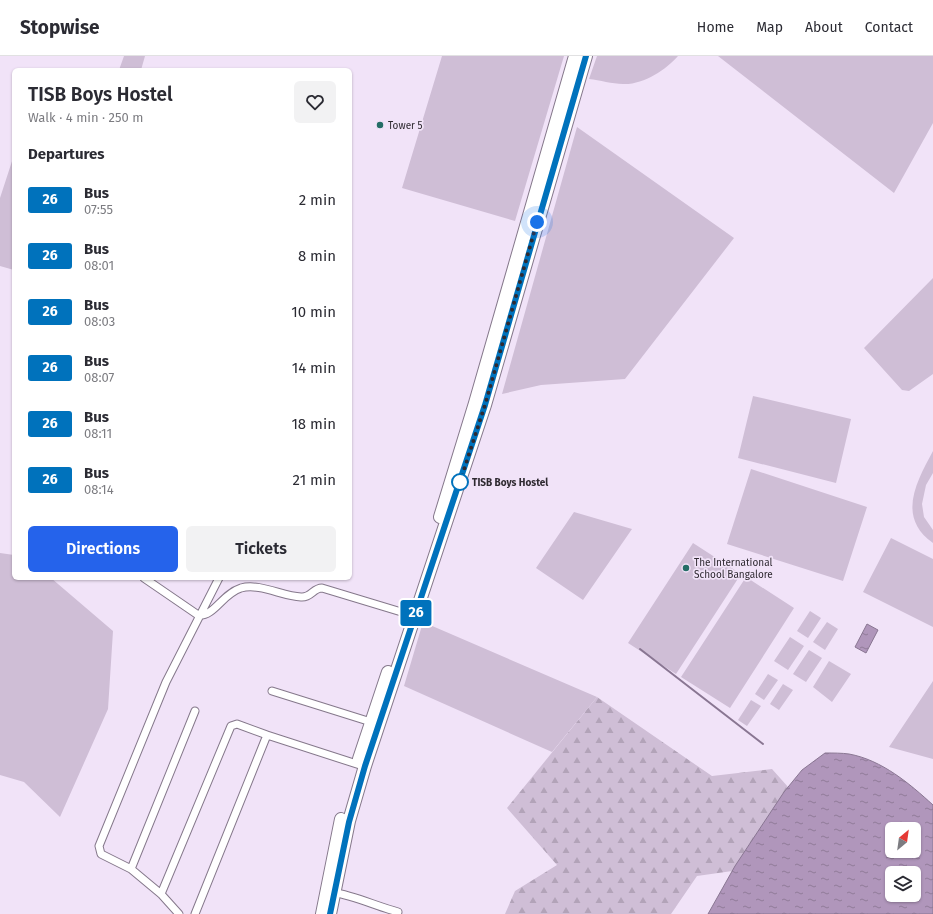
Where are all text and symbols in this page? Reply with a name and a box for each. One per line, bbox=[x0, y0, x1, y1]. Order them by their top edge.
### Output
text: Stopwise bbox=[20, 16, 100, 39]
text: Home bbox=[697, 19, 734, 36]
text: Map bbox=[756, 19, 783, 36]
text: About bbox=[805, 19, 843, 36]
text: Contact bbox=[865, 19, 913, 36]
button: heart bbox=[294, 81, 336, 123]
text: TISB Boys Hostel bbox=[28, 83, 173, 106]
text: Walk · 4 min · 250 m bbox=[28, 110, 143, 125]
marker: Tower 5 bbox=[375, 120, 385, 130]
place label: Tower 5 bbox=[388, 120, 423, 132]
text: Departures bbox=[28, 145, 105, 163]
text: Bus bbox=[84, 184, 109, 202]
text: 26 bbox=[42, 191, 58, 208]
text: 2 min bbox=[299, 191, 336, 209]
text: 07:55 bbox=[84, 202, 113, 217]
your location bbox=[527, 212, 547, 232]
text: Bus bbox=[84, 240, 109, 258]
text: 26 bbox=[42, 247, 58, 264]
text: 8 min bbox=[298, 247, 336, 265]
text: 08:01 bbox=[84, 258, 114, 273]
text: Bus bbox=[84, 296, 109, 314]
text: 26 bbox=[42, 303, 58, 320]
text: 10 min bbox=[291, 303, 336, 321]
text: 08:03 bbox=[84, 314, 115, 329]
text: Bus bbox=[84, 352, 109, 370]
text: 26 bbox=[42, 359, 58, 376]
text: 14 min bbox=[292, 359, 336, 377]
text: 08:07 bbox=[84, 370, 114, 385]
text: Bus bbox=[84, 408, 109, 426]
text: 26 bbox=[42, 415, 58, 432]
text: 18 min bbox=[291, 415, 336, 433]
text: 08:11 bbox=[84, 426, 112, 441]
text: Bus bbox=[84, 464, 109, 482]
text: 26 bbox=[42, 471, 58, 488]
text: 21 min bbox=[293, 471, 336, 489]
marker: TISB Boys Hostel bbox=[451, 473, 469, 491]
place label: TISB Boys Hostel bbox=[472, 477, 548, 489]
text: 08:14 bbox=[84, 482, 114, 497]
button: Directions bbox=[28, 526, 178, 572]
button: Tickets bbox=[186, 526, 336, 572]
place label: The International School Bangalore bbox=[694, 557, 773, 581]
marker: The International School Bangalore bbox=[681, 563, 691, 573]
line badge: 26 bbox=[398, 600, 434, 626]
text: 26 bbox=[408, 604, 424, 621]
north arrow bbox=[885, 822, 921, 858]
map controls bbox=[885, 822, 921, 902]
button: layers bbox=[885, 866, 921, 902]

